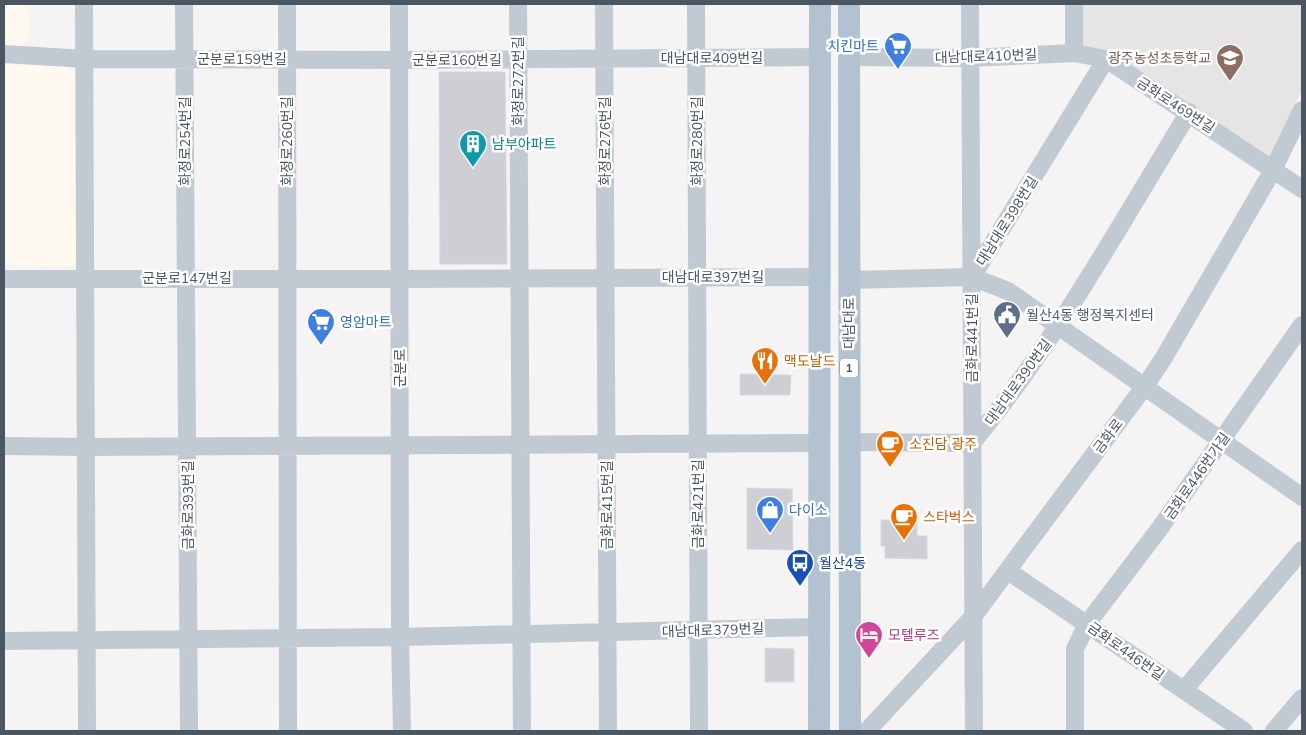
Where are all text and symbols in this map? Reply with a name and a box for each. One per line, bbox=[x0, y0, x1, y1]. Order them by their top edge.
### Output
supermarket icon: 치킨마트 bbox=[883, 31, 913, 70]
street label: 화정로272번길 bbox=[509, 36, 528, 126]
place label: 치킨마트 bbox=[827, 37, 879, 56]
school or university icon: 광주농성초등학교 bbox=[1215, 43, 1245, 82]
street label: 대남대로410번길 bbox=[934, 45, 1038, 68]
street label: 대남대로409번길 bbox=[661, 49, 763, 68]
place label: 광주농성초등학교 bbox=[1108, 49, 1211, 68]
street label: 군분로159번길 bbox=[197, 50, 287, 69]
street label: 군분로160번길 bbox=[412, 51, 502, 70]
street label: 금화로469번길 bbox=[1133, 73, 1218, 138]
street label: 화정로254번길 bbox=[176, 96, 195, 186]
street label: 화정로260번길 bbox=[278, 96, 297, 186]
street label: 화정로276번길 bbox=[596, 96, 615, 186]
street label: 화정로280번길 bbox=[688, 96, 707, 186]
building icon: 남부아파트 bbox=[458, 129, 488, 168]
place label: 남부아파트 bbox=[492, 135, 557, 154]
street label: 대남대로398번길 bbox=[972, 173, 1043, 270]
street label: 대남대로397번길 bbox=[662, 268, 764, 287]
street label: 군분로147번길 bbox=[142, 269, 232, 288]
street label: 금화로441번길 bbox=[963, 293, 982, 383]
street label: 대남대로 bbox=[840, 297, 859, 349]
public building icon: 월산4동 행정복지센터 bbox=[992, 300, 1022, 339]
place label: 월산4동 행정복지센터 bbox=[1026, 306, 1154, 325]
supermarket icon: 영암마트 bbox=[306, 307, 336, 346]
place label: 영암마트 bbox=[340, 313, 392, 332]
street label: 대남대로390번길 bbox=[981, 335, 1056, 429]
restaurant icon: 맥도날드 bbox=[750, 346, 780, 385]
street label: 군분로 bbox=[391, 349, 410, 387]
place label: 맥도날드 bbox=[784, 352, 836, 371]
road number: 1 bbox=[840, 358, 858, 378]
street label: 금화로 bbox=[1089, 415, 1128, 457]
cafe icon: 소진담 광주 bbox=[875, 429, 905, 468]
street label: 금화로446번가길 bbox=[1160, 429, 1235, 524]
place label: 소진담 광주 bbox=[909, 435, 977, 454]
street label: 금화로421번길 bbox=[689, 459, 708, 549]
street label: 금화로393번길 bbox=[179, 460, 198, 550]
street label: 금화로415번길 bbox=[598, 460, 617, 550]
shop icon: 다이소 bbox=[755, 495, 785, 534]
place label: 다이소 bbox=[789, 501, 828, 520]
cafe icon: 스타벅스 bbox=[889, 502, 919, 541]
place label: 스타벅스 bbox=[923, 508, 975, 527]
bus stop icon: 월산4동 bbox=[785, 548, 815, 587]
place label: 월산4동 bbox=[819, 554, 866, 573]
street label: 금화로446번길 bbox=[1084, 618, 1168, 685]
street label: 대남대로379번길 bbox=[661, 619, 765, 642]
hotel icon: 모텔루즈 bbox=[854, 620, 884, 659]
place label: 모텔루즈 bbox=[888, 626, 940, 645]

